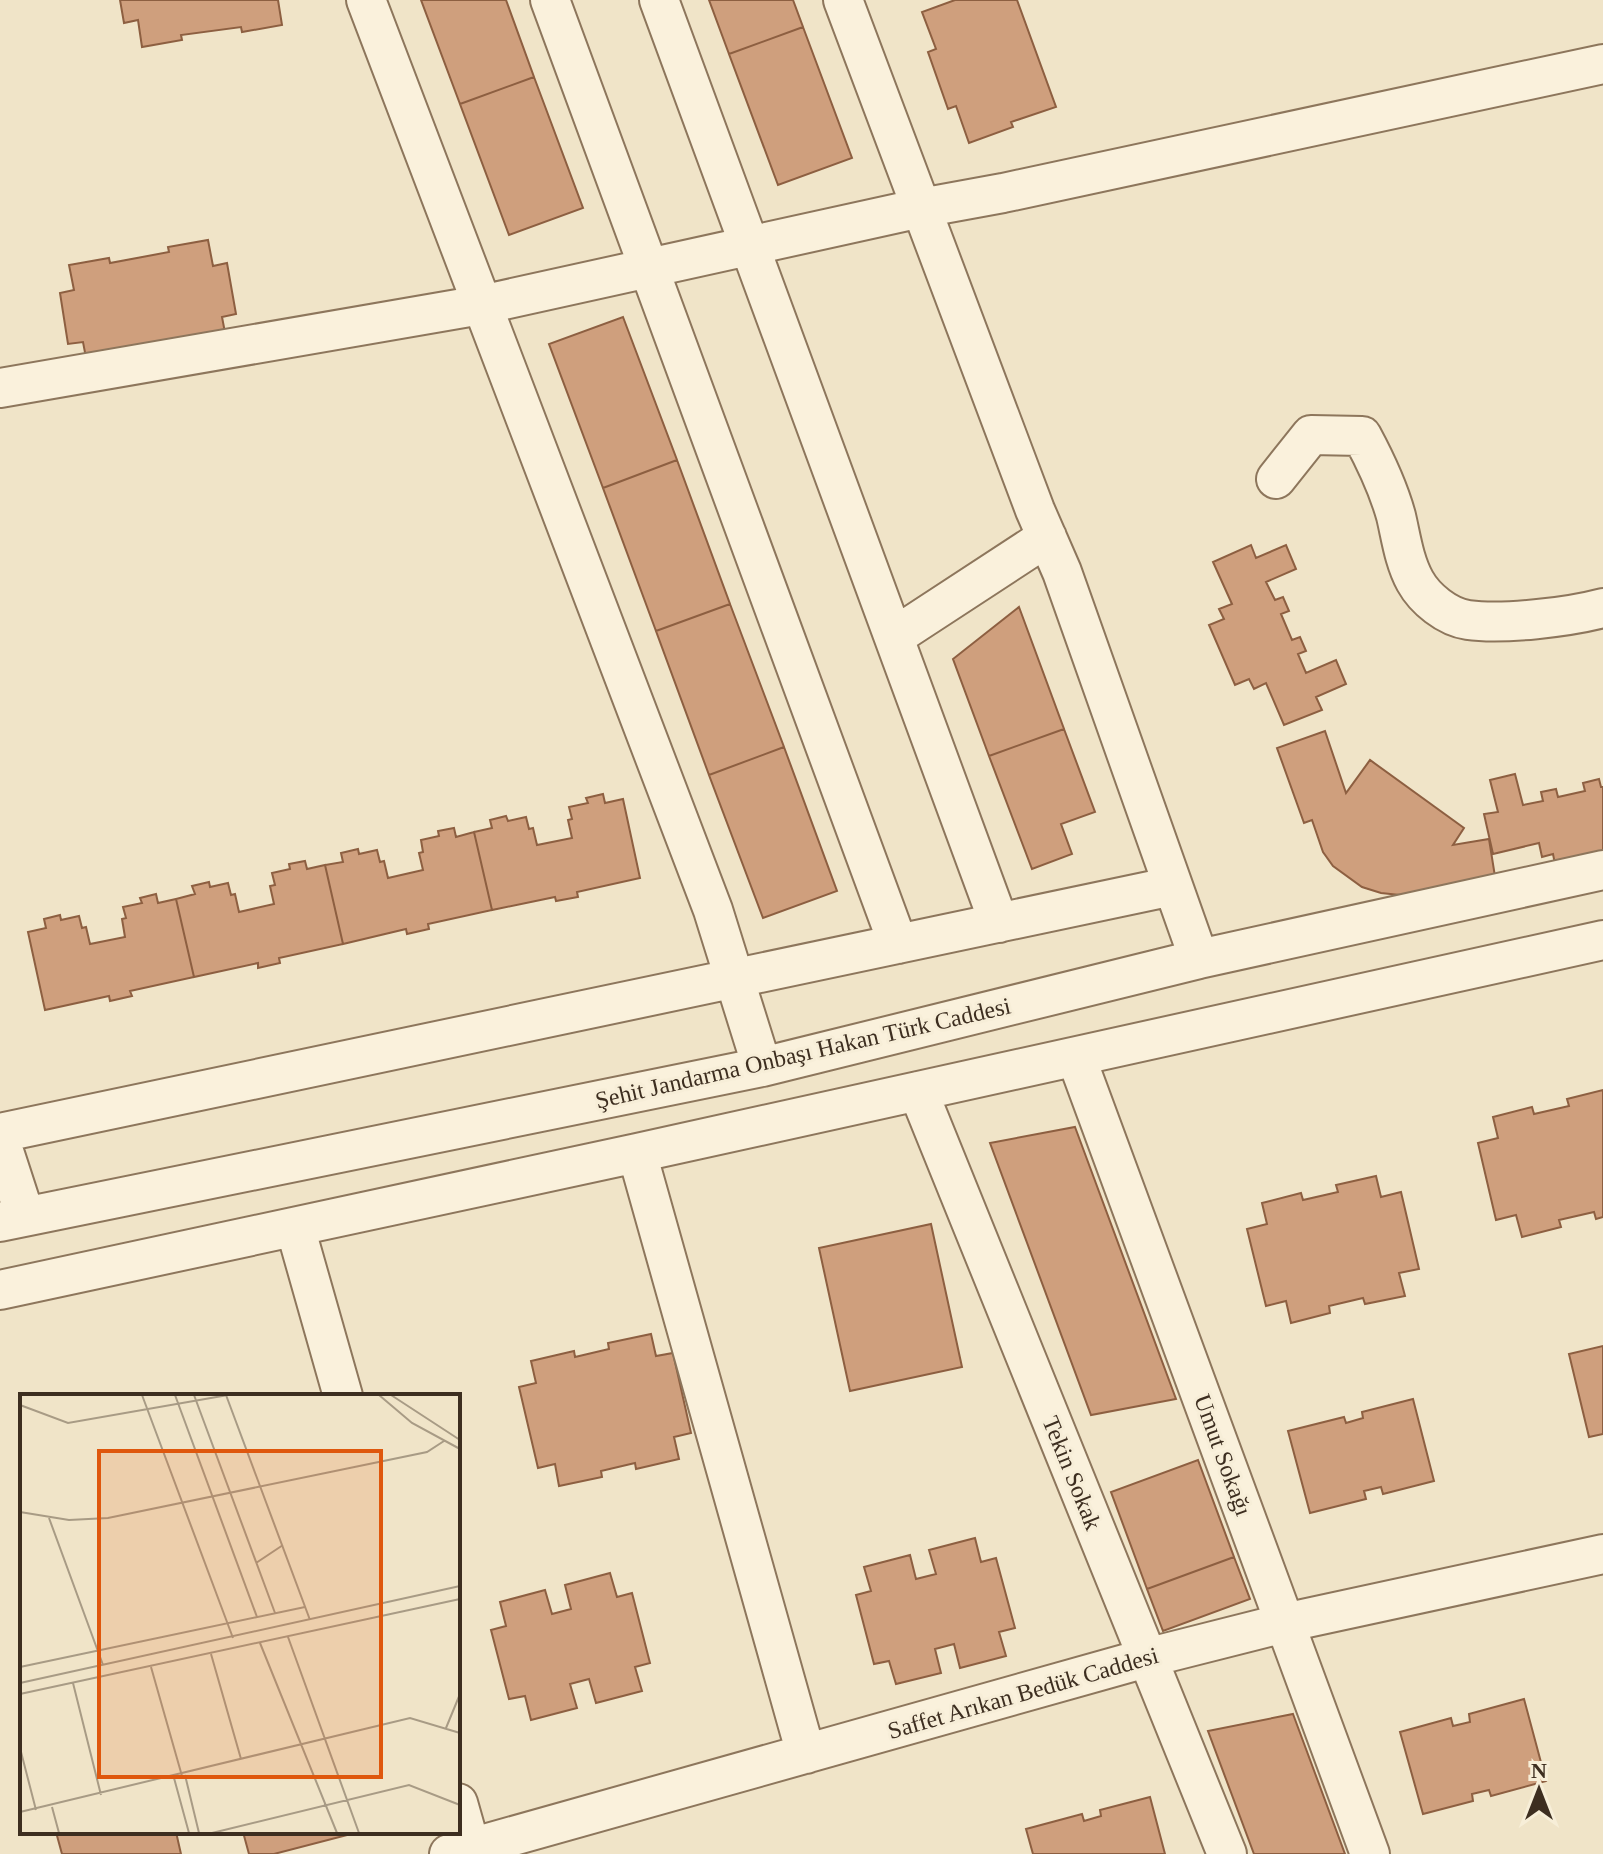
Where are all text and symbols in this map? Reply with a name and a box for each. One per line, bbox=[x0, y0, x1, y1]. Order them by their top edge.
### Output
street label: Şehit Jandarma Onbaşı Hakan Türk Caddesi bbox=[593, 992, 1014, 1114]
street label: Umut Sokağı bbox=[1189, 1391, 1257, 1520]
inset map bbox=[20, 1394, 460, 1834]
street label: Tekin Sokak bbox=[1037, 1412, 1107, 1534]
street label: Saffet Arıkan Bedük Caddesi bbox=[885, 1642, 1162, 1744]
north arrow bbox=[1499, 1750, 1579, 1830]
text: N bbox=[1531, 1758, 1547, 1783]

